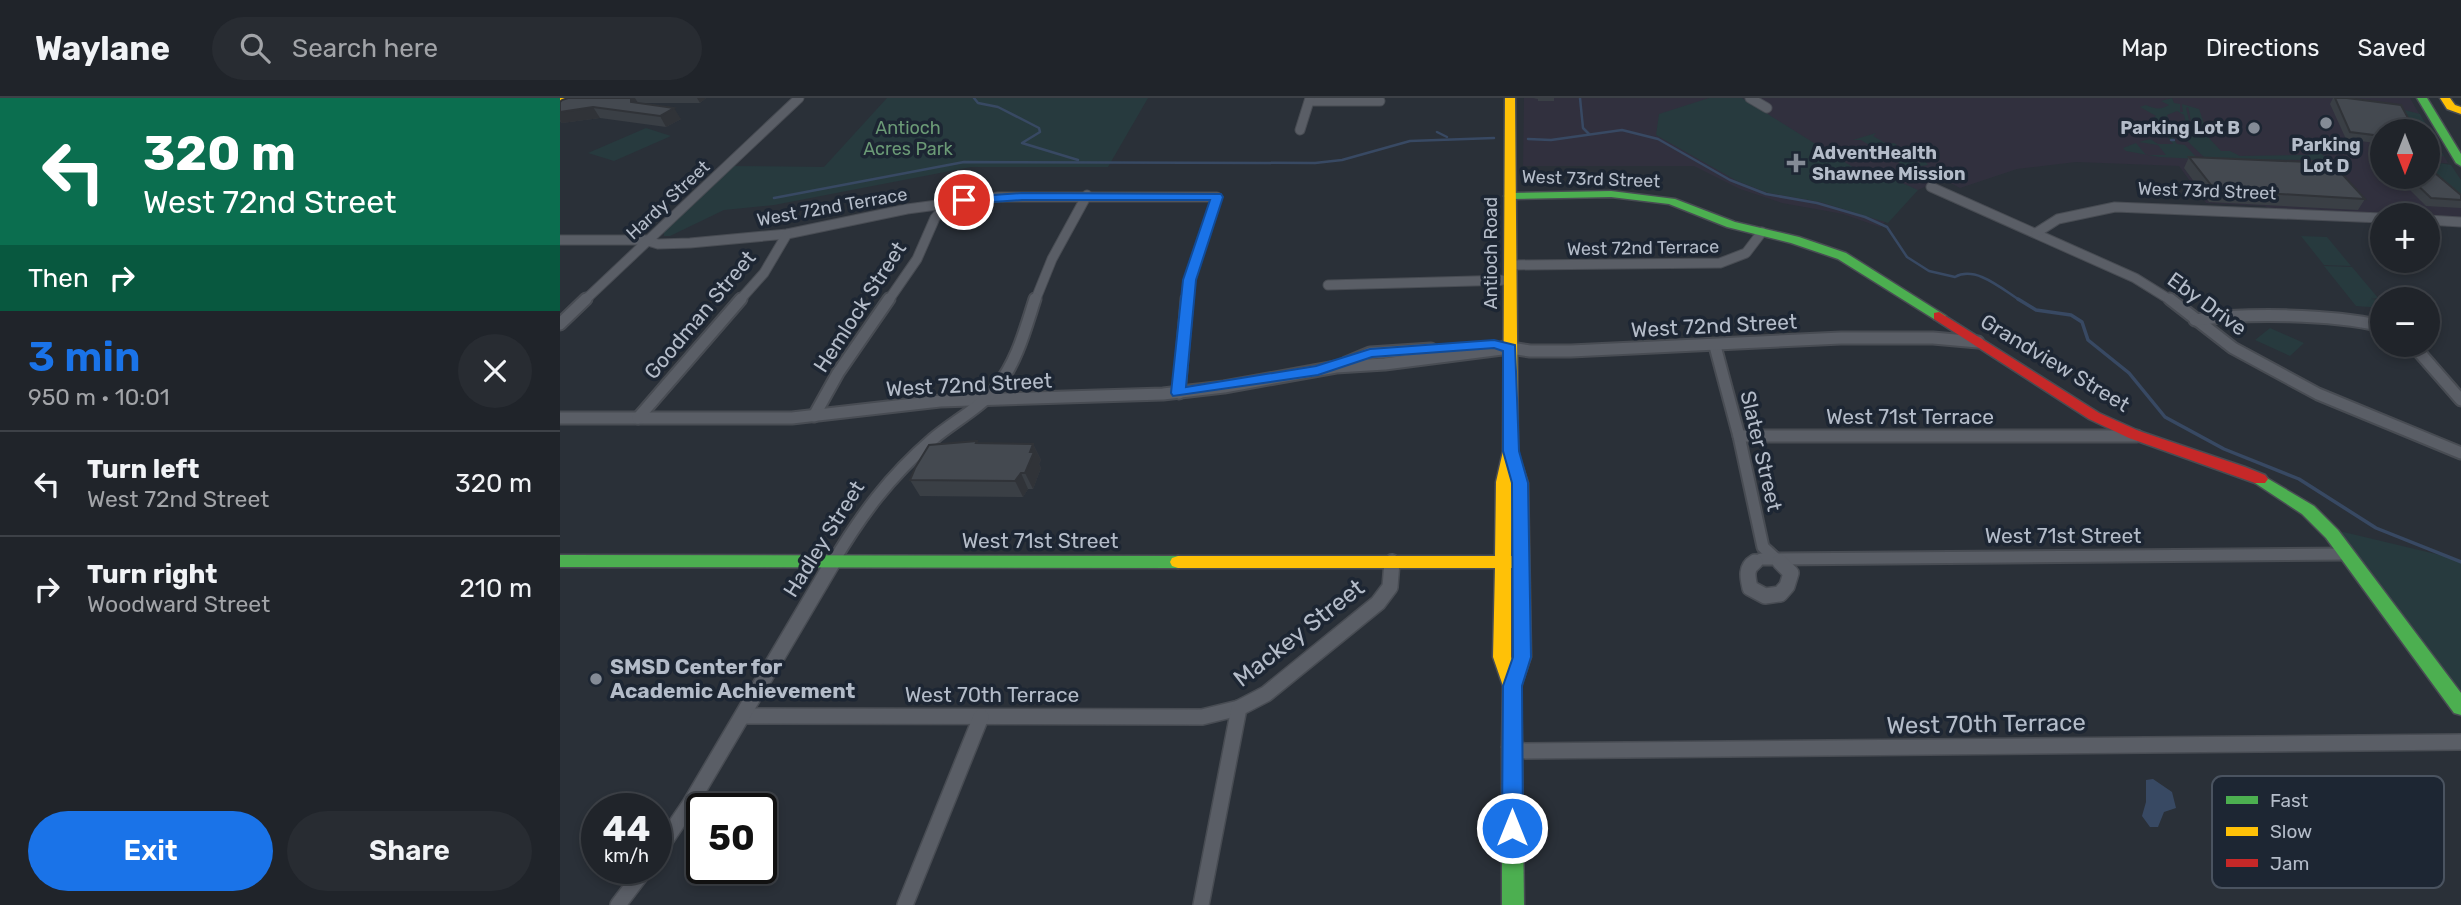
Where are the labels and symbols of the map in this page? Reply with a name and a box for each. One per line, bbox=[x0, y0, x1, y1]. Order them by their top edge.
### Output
marker: Parking Lot D bbox=[2318, 115, 2334, 131]
park label: Antioch Acres Park bbox=[863, 117, 954, 160]
place label: Parking Lot B bbox=[2120, 117, 2240, 139]
north arrow bbox=[2370, 119, 2440, 189]
marker: Parking Lot B bbox=[2246, 120, 2262, 136]
place label: Parking Lot D bbox=[2291, 134, 2361, 177]
place label: AdventHealth Shawnee Mission bbox=[1812, 142, 1966, 185]
marker: AdventHealth Shawnee Mission bbox=[1786, 153, 1806, 173]
street label: Hardy Street bbox=[622, 156, 714, 244]
street label: West 73rd Street bbox=[1521, 166, 1661, 192]
pin bbox=[934, 170, 994, 230]
street label: West 73rd Street bbox=[2137, 178, 2277, 204]
street label: West 72nd Terrace bbox=[755, 183, 909, 231]
street label: Antioch Road bbox=[1480, 197, 1502, 309]
street label: West 72nd Terrace bbox=[1567, 236, 1719, 260]
street label: Hemlock Street bbox=[808, 237, 911, 377]
street label: Goodman Street bbox=[639, 245, 761, 384]
street label: Eby Drive bbox=[2163, 267, 2252, 341]
street label: Grandview Street bbox=[1976, 308, 2134, 417]
street label: West 72nd Street bbox=[1630, 309, 1798, 342]
street label: West 72nd Street bbox=[885, 368, 1053, 401]
street label: Slater Street bbox=[1735, 388, 1788, 514]
street label: West 71st Terrace bbox=[1826, 404, 1994, 429]
street label: Hadley Street bbox=[778, 476, 869, 602]
street label: West 71st Street bbox=[1985, 523, 2141, 548]
street label: West 71st Street bbox=[962, 528, 1118, 553]
street label: Mackey Street bbox=[1228, 573, 1370, 693]
place label: SMSD Center for Academic Achievement bbox=[610, 654, 856, 703]
marker: SMSD Center for Academic Achievement bbox=[588, 671, 604, 687]
street label: West 70th Terrace bbox=[905, 682, 1079, 707]
street label: West 70th Terrace bbox=[1886, 708, 2086, 740]
legend bbox=[2212, 776, 2444, 888]
text: Fast bbox=[2270, 789, 2309, 812]
position arrow bbox=[1475, 791, 1549, 865]
speed limit sign: 50 bbox=[686, 793, 777, 884]
text: Slow bbox=[2270, 820, 2312, 843]
text: Jam bbox=[2270, 852, 2309, 875]

